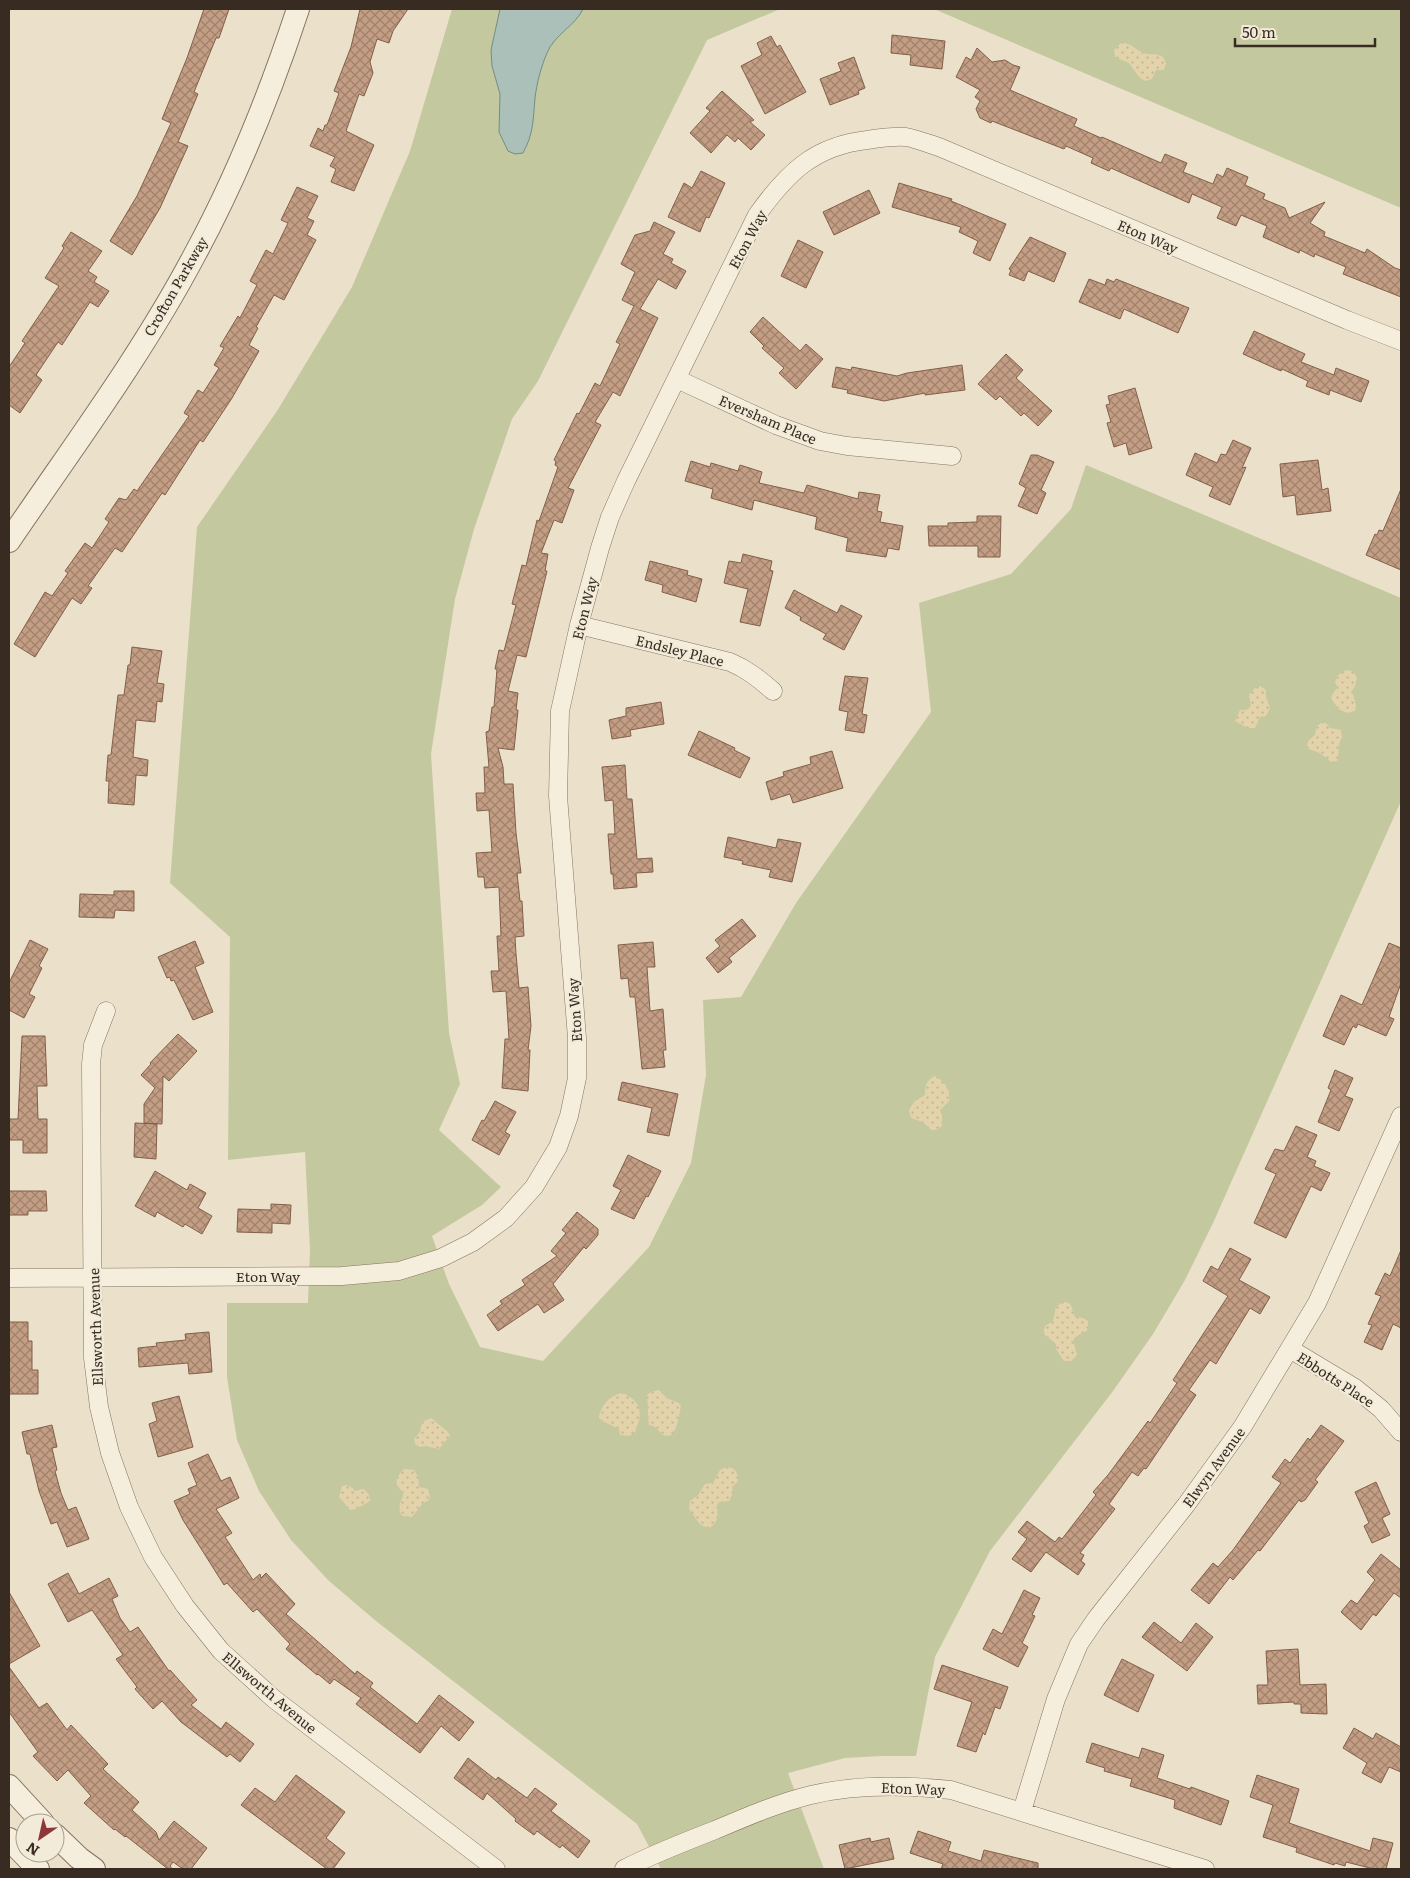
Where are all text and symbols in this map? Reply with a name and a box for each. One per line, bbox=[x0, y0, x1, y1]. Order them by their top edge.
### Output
scale bar bbox=[1235, 15, 1375, 47]
text: 50 m bbox=[1242, 20, 1276, 43]
street label: Eton Way bbox=[723, 205, 771, 272]
street label: Eton Way bbox=[1114, 214, 1182, 258]
street label: Crofton Parkway bbox=[138, 232, 212, 340]
street label: Eversham Place bbox=[716, 389, 820, 449]
street label: Eton Way bbox=[567, 573, 602, 642]
street label: Endsley Place bbox=[634, 629, 726, 671]
street label: Eton Way bbox=[562, 976, 586, 1043]
street label: Eton Way bbox=[236, 1266, 301, 1286]
street label: Ellsworth Avenue bbox=[83, 1268, 107, 1386]
street label: Ebbotts Place bbox=[1294, 1347, 1378, 1411]
street label: Elwyn Avenue bbox=[1177, 1423, 1249, 1511]
street label: Ellsworth Avenue bbox=[218, 1646, 322, 1738]
street label: Eton Way bbox=[880, 1777, 946, 1799]
north arrow bbox=[15, 1813, 65, 1863]
text: N bbox=[22, 1838, 43, 1861]

